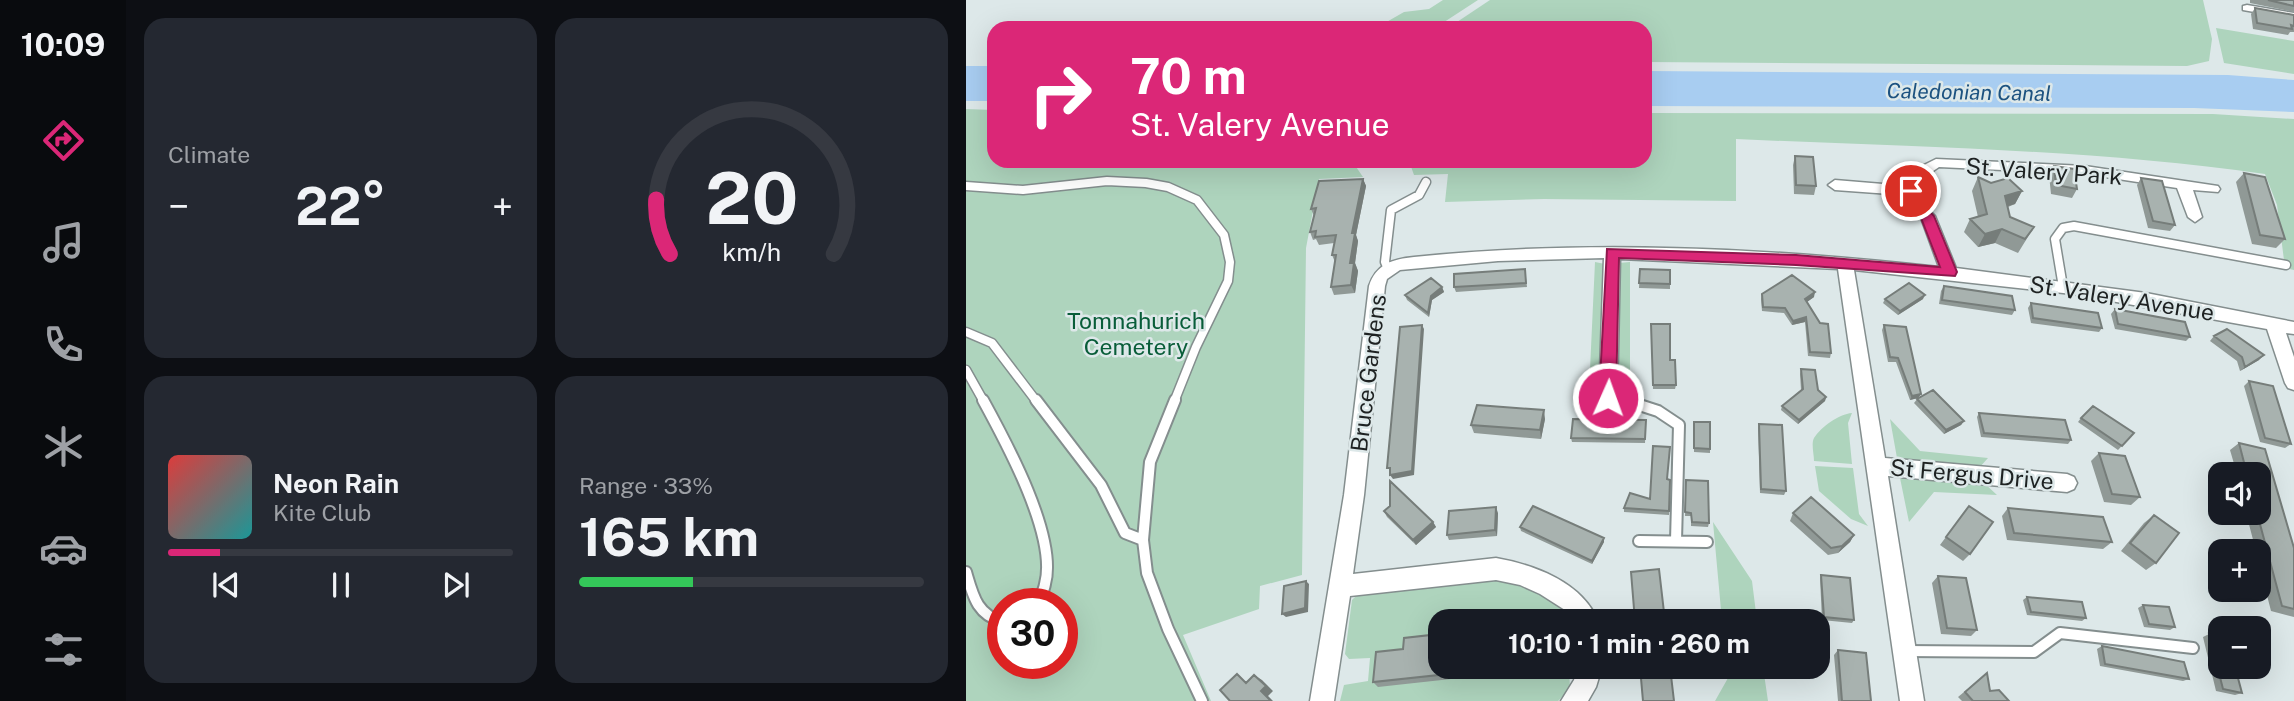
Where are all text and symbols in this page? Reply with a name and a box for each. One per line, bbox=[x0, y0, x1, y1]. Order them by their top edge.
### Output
text: 10:09 bbox=[21, 26, 105, 63]
text: 70 m bbox=[1130, 47, 1247, 105]
icon: right bbox=[1015, 49, 1106, 140]
water label: Caledonian Canal bbox=[1886, 78, 2052, 106]
text: St. Valery Avenue bbox=[1130, 106, 1390, 143]
icon: directions bbox=[39, 116, 88, 165]
text: Climate bbox=[168, 141, 250, 168]
street label: St. Valery Park bbox=[1965, 152, 2123, 190]
text: 20 bbox=[705, 155, 798, 240]
pin bbox=[1881, 161, 1941, 221]
icon: arrive bbox=[1892, 172, 1930, 210]
text: 22° bbox=[295, 176, 386, 237]
text: − bbox=[168, 184, 189, 229]
text: + bbox=[492, 184, 513, 229]
icon: music bbox=[39, 218, 88, 267]
text: km/h bbox=[722, 237, 781, 267]
street label: St. Valery Avenue bbox=[2028, 270, 2216, 326]
street label: Bruce Gardens bbox=[1345, 293, 1391, 453]
park label: Tomnahurich Cemetery bbox=[1067, 307, 1205, 360]
icon: phone bbox=[39, 320, 88, 369]
position arrow bbox=[1571, 361, 1645, 435]
icon: climate bbox=[39, 422, 88, 471]
street label: St Fergus Drive bbox=[1889, 453, 2055, 495]
map controls bbox=[2208, 462, 2271, 679]
button: sound bbox=[2208, 462, 2271, 525]
text: Neon Rain bbox=[273, 468, 399, 499]
text: Range · 33% bbox=[579, 472, 713, 499]
text: Kite Club bbox=[273, 499, 371, 526]
text: 165 km bbox=[579, 507, 759, 568]
icon: car bbox=[39, 524, 88, 573]
button: + bbox=[2208, 539, 2271, 602]
icon: previous bbox=[207, 566, 245, 604]
icon: pause bbox=[322, 566, 360, 604]
icon: next bbox=[437, 566, 475, 604]
speed limit sign: 30 bbox=[987, 588, 1078, 679]
button: − bbox=[2208, 616, 2271, 679]
icon: filters bbox=[39, 625, 88, 674]
text: 10:10 · 1 min · 260 m bbox=[1508, 628, 1750, 659]

